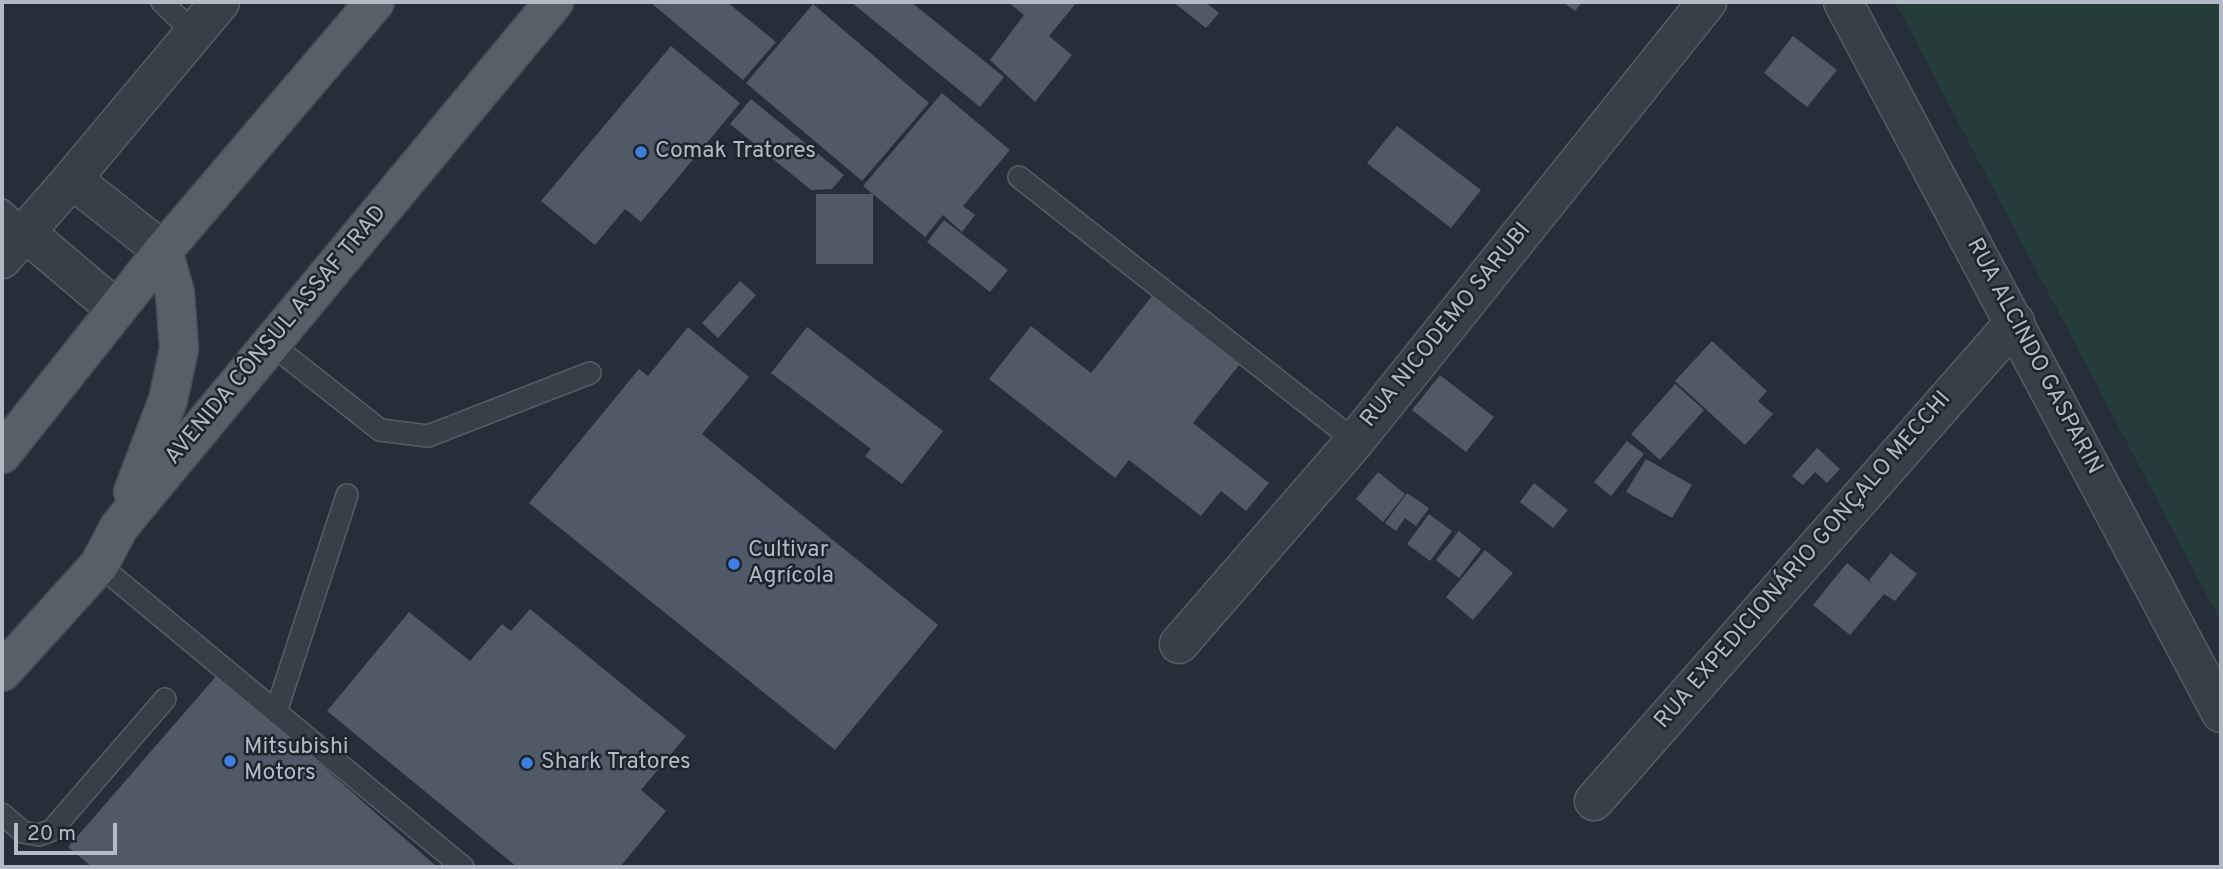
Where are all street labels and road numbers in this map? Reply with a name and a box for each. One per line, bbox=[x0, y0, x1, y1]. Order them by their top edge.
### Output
street label: AVENIDA CÔNSUL ASSAF TRAD bbox=[160, 201, 394, 471]
street label: RUA NICODEMO SARUBI bbox=[1356, 218, 1538, 434]
street label: RUA ALCINDO GASPARIN bbox=[1959, 234, 2107, 480]
street label: RUA EXPEDICIONÁRIO GONÇALO MECCHI bbox=[1650, 387, 1958, 735]

